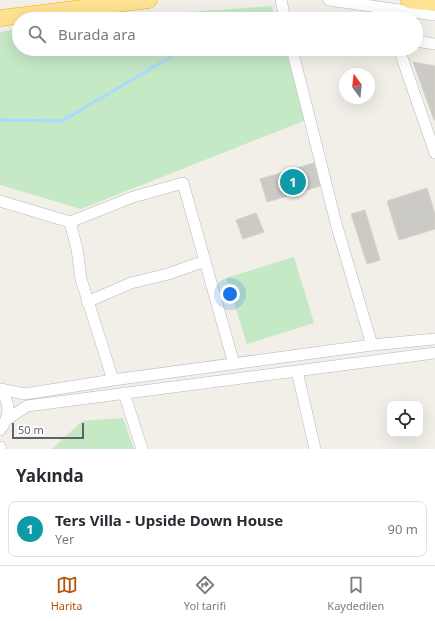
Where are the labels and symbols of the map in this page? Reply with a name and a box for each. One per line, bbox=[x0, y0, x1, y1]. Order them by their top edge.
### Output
north arrow bbox=[339, 68, 375, 104]
pin: 1 bbox=[280, 167, 306, 197]
your location bbox=[220, 284, 240, 304]
scale bar bbox=[12, 421, 84, 440]

